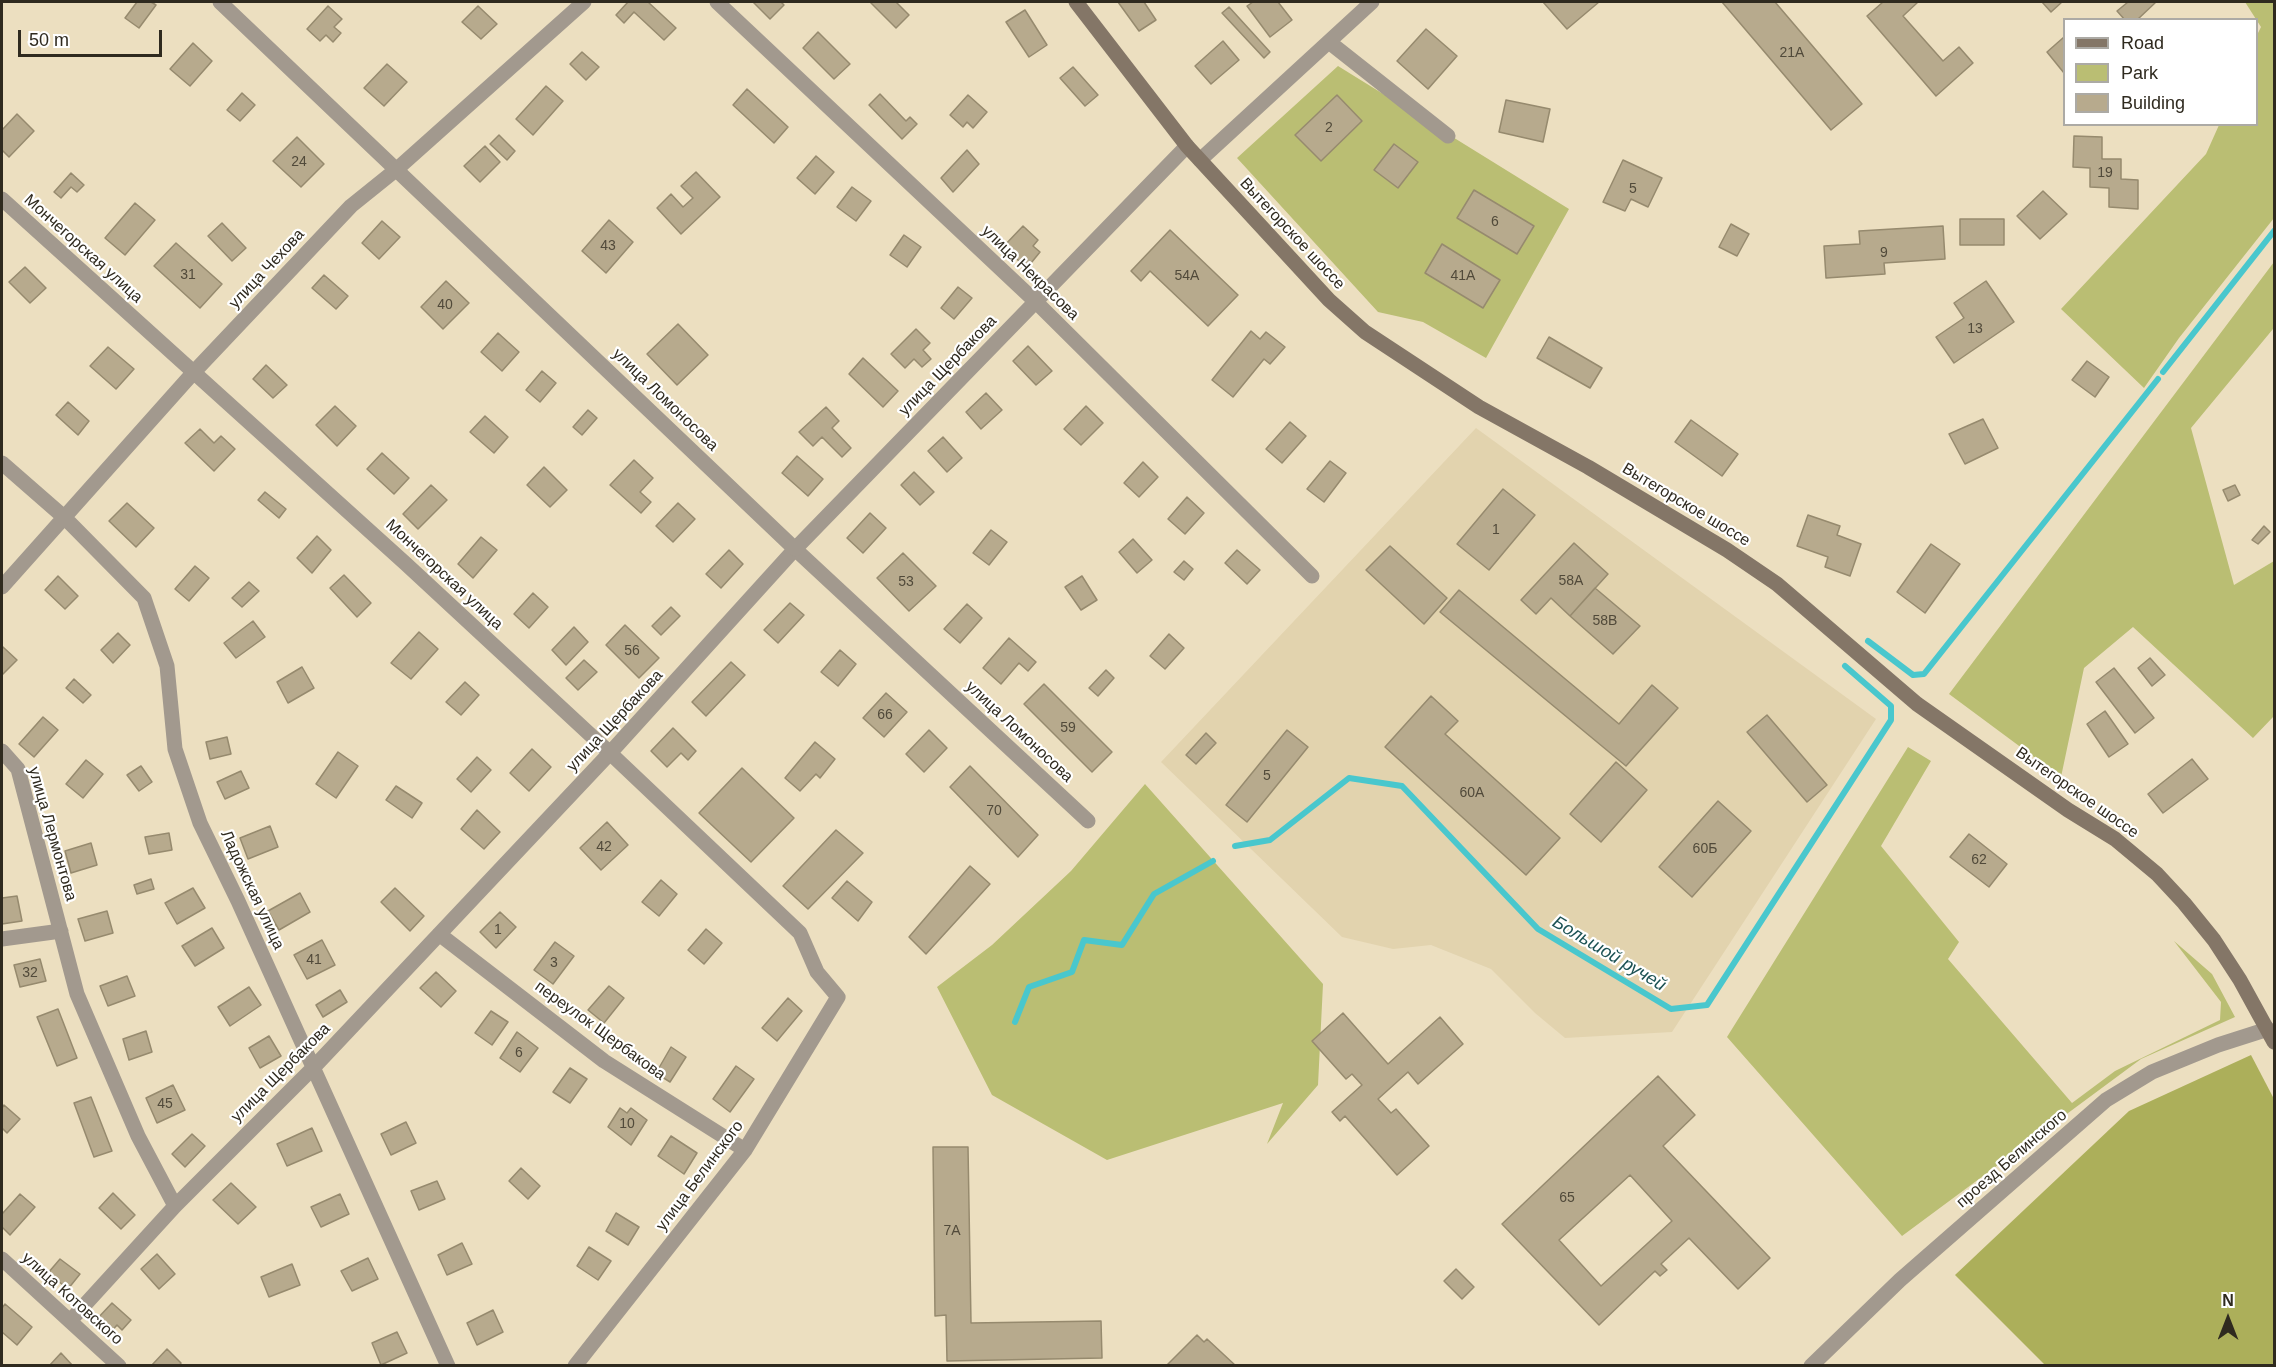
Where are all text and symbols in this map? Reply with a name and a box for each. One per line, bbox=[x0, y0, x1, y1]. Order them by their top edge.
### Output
scale bar bbox=[21, 18, 165, 56]
legend bbox=[2063, 18, 2258, 126]
text: 50 m bbox=[29, 30, 69, 50]
text: Road bbox=[2121, 33, 2164, 53]
house number: 21А bbox=[1780, 45, 1804, 61]
text: Park bbox=[2121, 63, 2158, 83]
text: Building bbox=[2121, 93, 2185, 113]
house number: 2 bbox=[1325, 120, 1333, 136]
house number: 24 bbox=[291, 154, 307, 170]
house number: 19 bbox=[2097, 165, 2113, 181]
street label: Вытегорское шоссе bbox=[1235, 174, 1349, 294]
house number: 5 bbox=[1629, 181, 1637, 197]
street label: Мончегорская улица bbox=[20, 191, 146, 307]
house number: 6 bbox=[1491, 214, 1499, 230]
street label: улица Некрасова bbox=[977, 222, 1083, 324]
street label: улица Чехова bbox=[225, 225, 309, 313]
house number: 43 bbox=[600, 238, 616, 254]
house number: 9 bbox=[1880, 245, 1888, 261]
house number: 31 bbox=[180, 267, 196, 283]
house number: 54А bbox=[1175, 268, 1199, 284]
house number: 41А bbox=[1451, 268, 1475, 284]
house number: 40 bbox=[437, 297, 453, 313]
street label: улица Щербакова bbox=[895, 312, 1001, 420]
house number: 13 bbox=[1967, 321, 1983, 337]
street label: улица Ломоносова bbox=[608, 345, 722, 455]
street label: Вытегорское шоссе bbox=[1619, 459, 1753, 551]
street label: Мончегорская улица bbox=[381, 516, 507, 634]
house number: 1 bbox=[1492, 522, 1500, 538]
house number: 58А bbox=[1559, 573, 1583, 589]
house number: 53 bbox=[898, 574, 914, 590]
house number: 58В bbox=[1593, 613, 1617, 629]
house number: 56 bbox=[624, 643, 640, 659]
street label: улица Щербакова bbox=[563, 666, 667, 776]
street label: улица Ломоносова bbox=[961, 677, 1077, 787]
house number: 66 bbox=[877, 707, 893, 723]
house number: 59 bbox=[1060, 720, 1076, 736]
street label: Вытегорское шоссе bbox=[2012, 743, 2142, 843]
street label: улица Лермонтова bbox=[24, 765, 80, 903]
house number: 5 bbox=[1263, 768, 1271, 784]
house number: 60А bbox=[1460, 785, 1484, 801]
house number: 70 bbox=[986, 803, 1002, 819]
street label: Ладожская улица bbox=[216, 827, 288, 953]
house number: 42 bbox=[596, 839, 612, 855]
house number: 60Б bbox=[1693, 841, 1717, 857]
house number: 62 bbox=[1971, 852, 1987, 868]
water label: Большой ручей bbox=[1548, 912, 1670, 996]
house number: 1 bbox=[494, 922, 502, 938]
house number: 41 bbox=[306, 952, 322, 968]
house number: 3 bbox=[550, 955, 558, 971]
house number: 32 bbox=[22, 965, 38, 981]
street label: переулок Щербакова bbox=[531, 977, 669, 1085]
street label: улица Щербакова bbox=[227, 1019, 335, 1127]
house number: 6 bbox=[515, 1045, 523, 1061]
house number: 45 bbox=[157, 1096, 173, 1112]
street label: проезд Белинского bbox=[1953, 1106, 2071, 1212]
house number: 10 bbox=[619, 1116, 635, 1132]
street label: улица Белинского bbox=[652, 1117, 748, 1235]
house number: 65 bbox=[1559, 1190, 1575, 1206]
house number: 7А bbox=[943, 1223, 961, 1239]
street label: улица Котовского bbox=[18, 1249, 126, 1349]
north arrow bbox=[2198, 1289, 2258, 1349]
text: N bbox=[2222, 1292, 2234, 1309]

